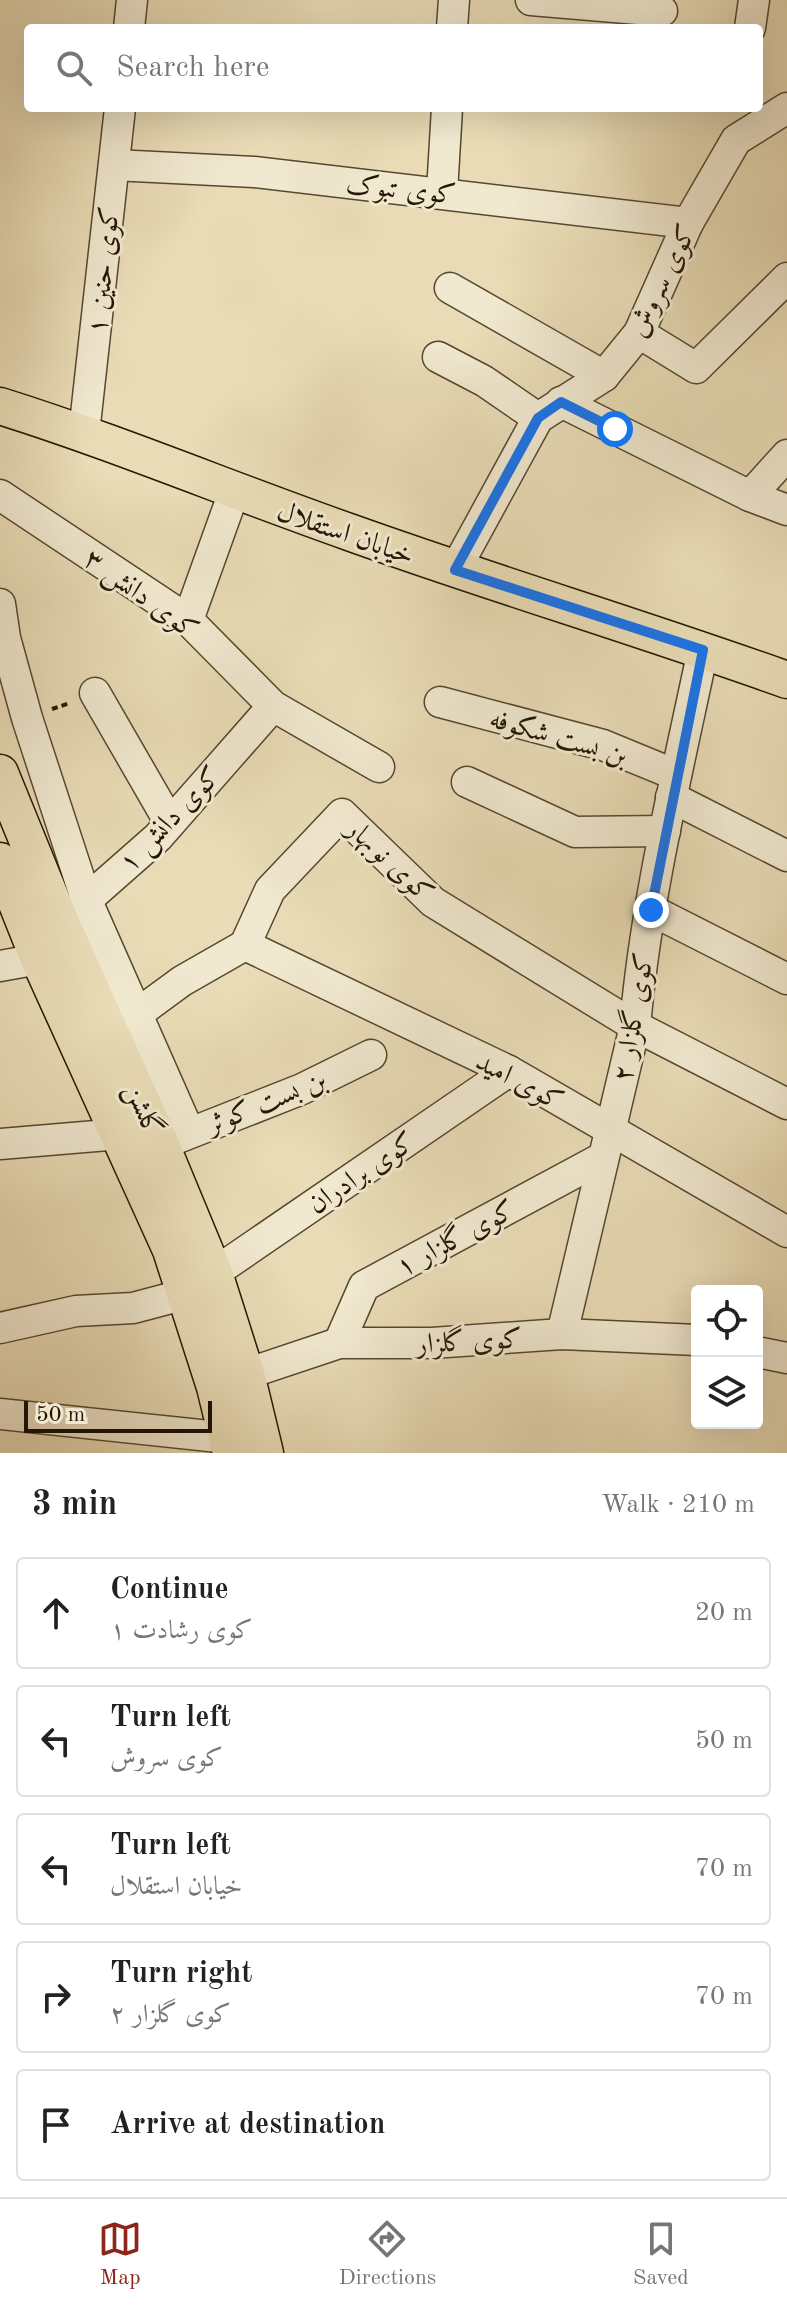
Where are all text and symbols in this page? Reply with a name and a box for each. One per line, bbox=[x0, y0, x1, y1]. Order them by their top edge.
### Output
search box bbox=[24, 24, 763, 112]
icon: search bbox=[52, 46, 96, 90]
text: Search here bbox=[116, 53, 270, 83]
street label: کوی تبوک bbox=[344, 170, 457, 212]
street label: کوی حنین ۱ bbox=[83, 205, 127, 336]
street label: کوی سروش bbox=[624, 220, 705, 343]
route start bbox=[597, 411, 633, 447]
street label: خیابان استقلال bbox=[273, 498, 417, 571]
street label: کوی دانش ۳ bbox=[77, 544, 203, 648]
street label: بن بست شکوفه bbox=[486, 704, 631, 773]
street label: کوی دانش ۱ bbox=[114, 762, 229, 879]
street label: کوی نوبهار bbox=[337, 813, 438, 910]
route end bbox=[633, 892, 669, 928]
street label: کوی گلزار ۲ bbox=[605, 950, 661, 1084]
street label: کوی امید bbox=[470, 1047, 567, 1118]
street label: بن بست کوثر bbox=[200, 1066, 331, 1142]
street label: گلشن bbox=[116, 1077, 171, 1142]
street label: کوی برادران bbox=[303, 1128, 422, 1221]
street label: کوی گلزار ۱ bbox=[390, 1192, 521, 1283]
map controls bbox=[691, 1285, 763, 1429]
button: locate bbox=[691, 1285, 763, 1357]
street label: کوی گلزار bbox=[412, 1321, 523, 1361]
button: layers bbox=[691, 1357, 763, 1429]
scale bar bbox=[24, 1397, 212, 1433]
text: 50 m bbox=[36, 1404, 85, 1426]
text: 3 min bbox=[32, 1488, 117, 1522]
text: Walk · 210 m bbox=[601, 1492, 755, 1518]
text: Continue bbox=[110, 1575, 229, 1605]
icon: ahead bbox=[34, 1591, 78, 1635]
text: 20 m bbox=[695, 1600, 753, 1626]
text: کوی رشادت ۱ bbox=[110, 1618, 253, 1644]
text: Turn left bbox=[110, 1703, 231, 1733]
icon: left bbox=[34, 1719, 78, 1763]
text: 50 m bbox=[695, 1728, 753, 1754]
text: کوی سروش bbox=[110, 1746, 223, 1772]
text: Turn left bbox=[110, 1831, 231, 1861]
icon: left bbox=[34, 1847, 78, 1891]
text: 70 m bbox=[695, 1856, 753, 1882]
text: خیابان استقلال bbox=[110, 1874, 243, 1900]
text: Turn right bbox=[110, 1959, 252, 1989]
icon: right bbox=[34, 1975, 78, 2019]
text: 70 m bbox=[695, 1984, 753, 2010]
text: کوی گلزار ۲ bbox=[110, 2002, 231, 2028]
icon: arrive bbox=[34, 2103, 78, 2147]
text: Arrive at destination bbox=[110, 2110, 385, 2140]
tab: Map bbox=[98, 2217, 142, 2292]
tab: Directions bbox=[339, 2217, 436, 2292]
tab: Saved bbox=[633, 2217, 689, 2292]

